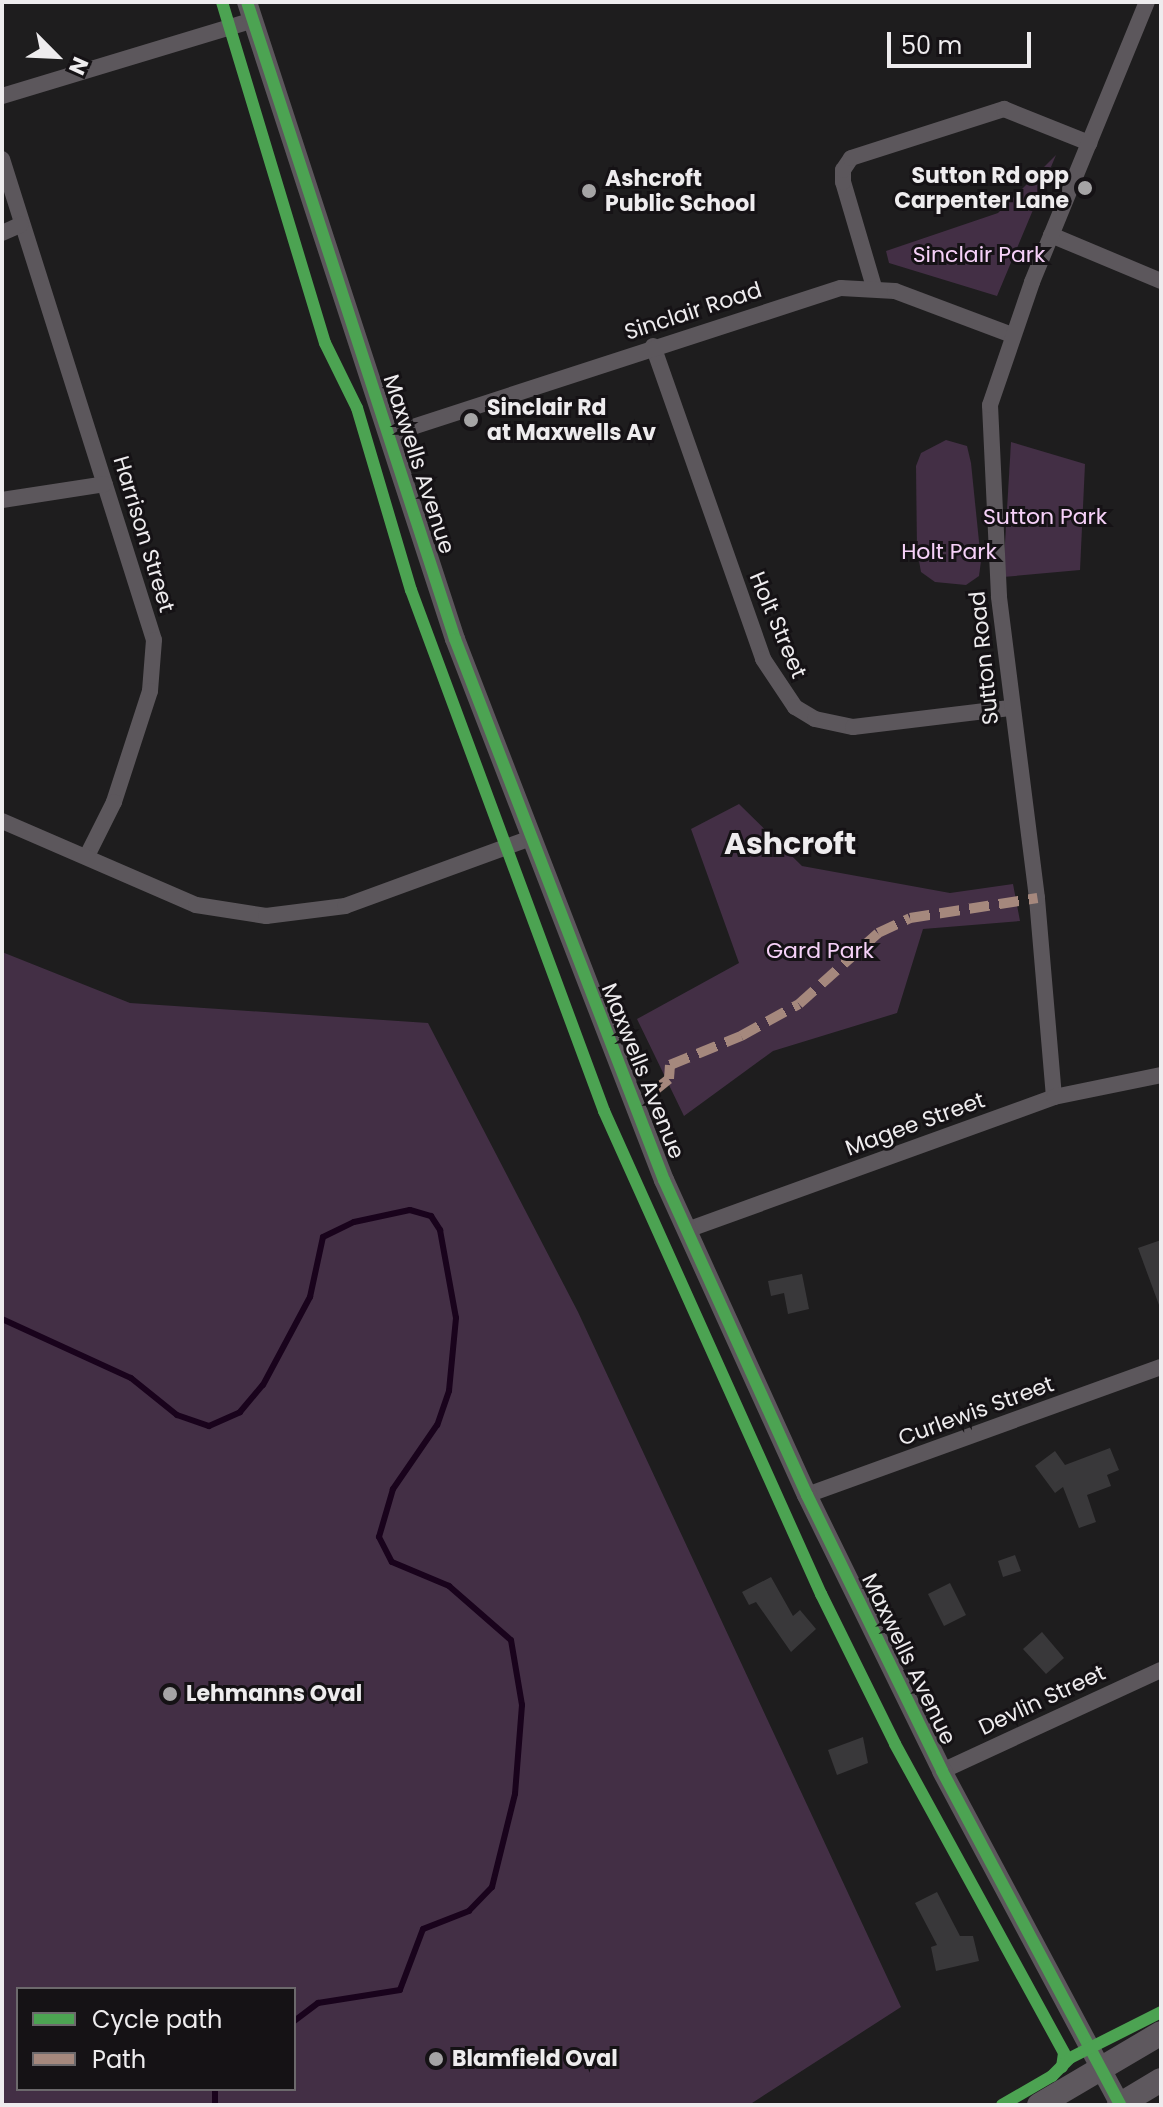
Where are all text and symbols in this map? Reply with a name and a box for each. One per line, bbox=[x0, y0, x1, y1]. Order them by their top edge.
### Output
north arrow bbox=[16, 16, 96, 96]
scale bar bbox=[891, 16, 1035, 66]
text: 50 m bbox=[901, 29, 962, 62]
text: N bbox=[61, 52, 96, 80]
place label: Sutton Rd opp Carpenter Lane bbox=[894, 162, 1069, 214]
place label: Ashcroft Public School bbox=[605, 165, 756, 216]
marker: Sutton Rd opp Carpenter Lane bbox=[1076, 179, 1094, 197]
marker: Ashcroft Public School bbox=[580, 182, 598, 200]
park label: Sinclair Park bbox=[913, 242, 1045, 268]
street label: Sinclair Road bbox=[621, 276, 765, 346]
street label: Maxwells Avenue bbox=[378, 371, 460, 557]
place label: Sinclair Rd at Maxwells Av bbox=[487, 394, 656, 446]
marker: Sinclair Rd at Maxwells Av bbox=[462, 411, 480, 429]
street label: Harrison Street bbox=[108, 453, 180, 615]
park label: Sutton Park bbox=[983, 504, 1107, 530]
park label: Holt Park bbox=[901, 539, 997, 565]
street label: Holt Street bbox=[744, 568, 812, 682]
street label: Sutton Road bbox=[964, 590, 1004, 726]
district label: Ashcroft bbox=[724, 826, 856, 862]
park label: Gard Park bbox=[766, 938, 874, 964]
street label: Maxwells Avenue bbox=[596, 979, 690, 1163]
street label: Magee Street bbox=[842, 1087, 988, 1161]
street label: Curlewis Street bbox=[895, 1371, 1057, 1451]
street label: Maxwells Avenue bbox=[856, 1569, 962, 1749]
street label: Devlin Street bbox=[974, 1659, 1110, 1741]
place label: Lehmanns Oval bbox=[186, 1681, 362, 1707]
marker: Lehmanns Oval bbox=[161, 1685, 179, 1703]
legend bbox=[16, 1987, 296, 2091]
text: Cycle path bbox=[92, 2003, 222, 2036]
text: Path bbox=[92, 2043, 146, 2076]
place label: Blamfield Oval bbox=[452, 2046, 618, 2072]
marker: Blamfield Oval bbox=[427, 2050, 445, 2068]

